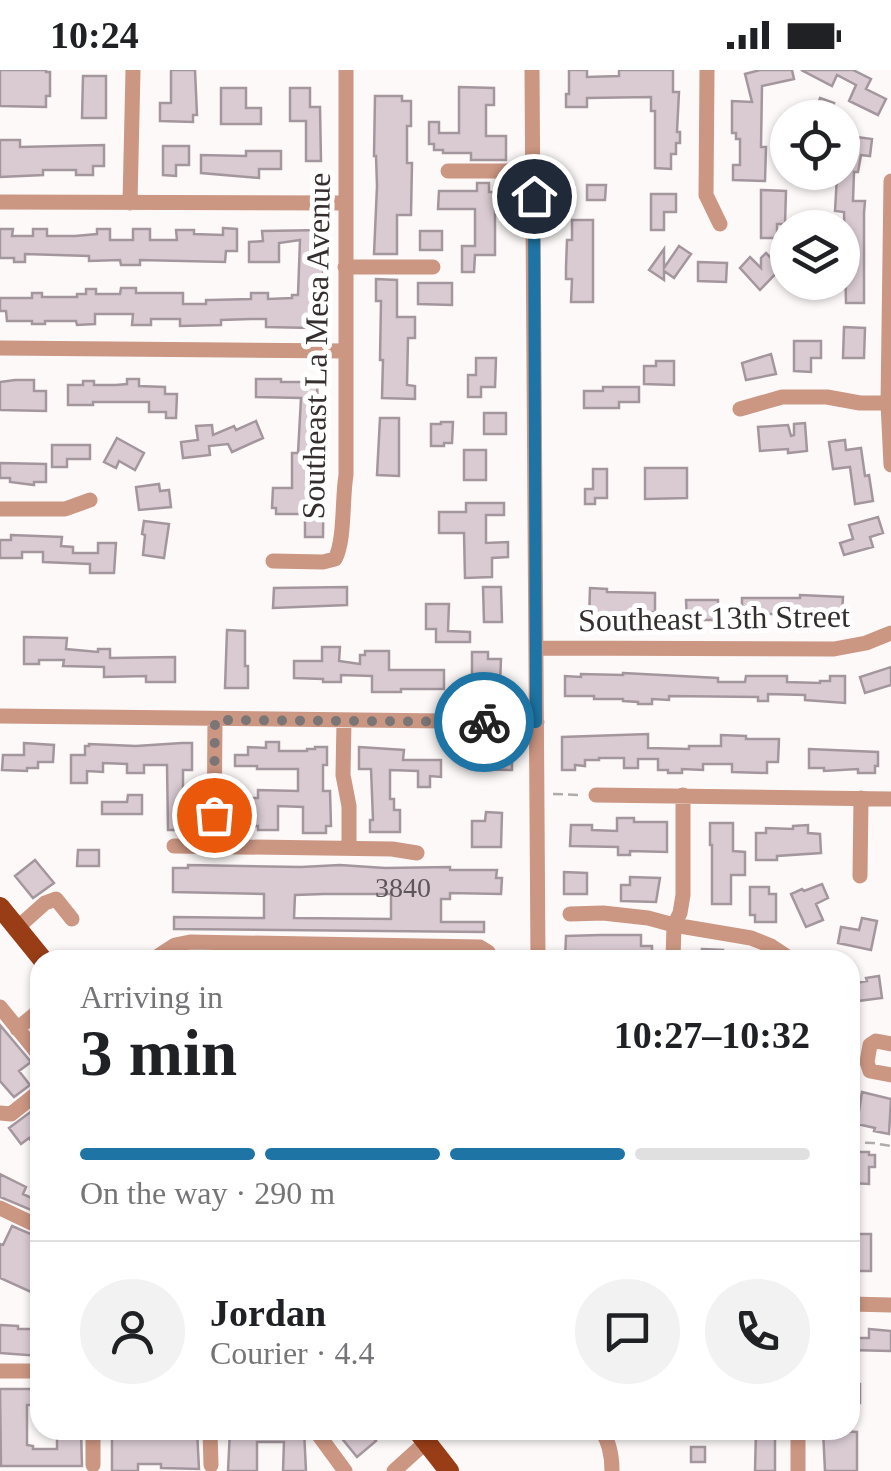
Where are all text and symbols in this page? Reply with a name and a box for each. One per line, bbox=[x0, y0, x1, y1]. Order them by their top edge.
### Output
text: 10:24 bbox=[50, 14, 139, 56]
map controls bbox=[770, 100, 860, 300]
button: locate bbox=[770, 100, 860, 190]
pin bbox=[492, 154, 577, 239]
icon: home bbox=[507, 169, 562, 224]
street label: Southeast La Mesa Avenue bbox=[295, 172, 337, 520]
button: layers bbox=[770, 210, 860, 300]
street label: Southeast 13th Street bbox=[578, 598, 850, 638]
courier bbox=[434, 672, 534, 772]
icon: bike bbox=[457, 695, 512, 750]
pin bbox=[172, 773, 257, 858]
icon: bag bbox=[187, 788, 242, 843]
house number: 3840 bbox=[375, 872, 431, 903]
text: Arriving in bbox=[80, 979, 223, 1015]
text: 10:27–10:32 bbox=[614, 1014, 810, 1056]
text: 3 min bbox=[80, 1017, 237, 1089]
text: On the way · 290 m bbox=[80, 1175, 335, 1211]
button: person bbox=[80, 1279, 185, 1384]
button: chat bbox=[575, 1279, 680, 1384]
button: phone bbox=[705, 1279, 810, 1384]
text: Jordan bbox=[210, 1292, 326, 1334]
text: Courier · 4.4 bbox=[210, 1335, 374, 1371]

